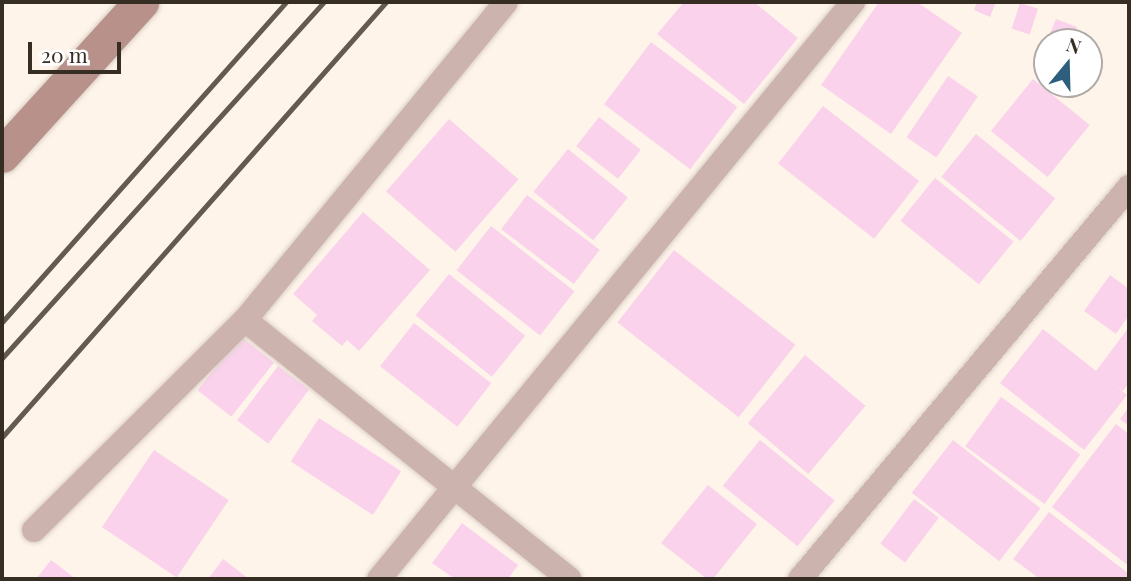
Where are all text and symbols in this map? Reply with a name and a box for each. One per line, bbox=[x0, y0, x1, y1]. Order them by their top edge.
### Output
scale bar bbox=[32, 28, 124, 72]
north arrow bbox=[1033, 28, 1103, 98]
text: N bbox=[1063, 31, 1085, 60]
text: 20 m bbox=[41, 40, 88, 68]

